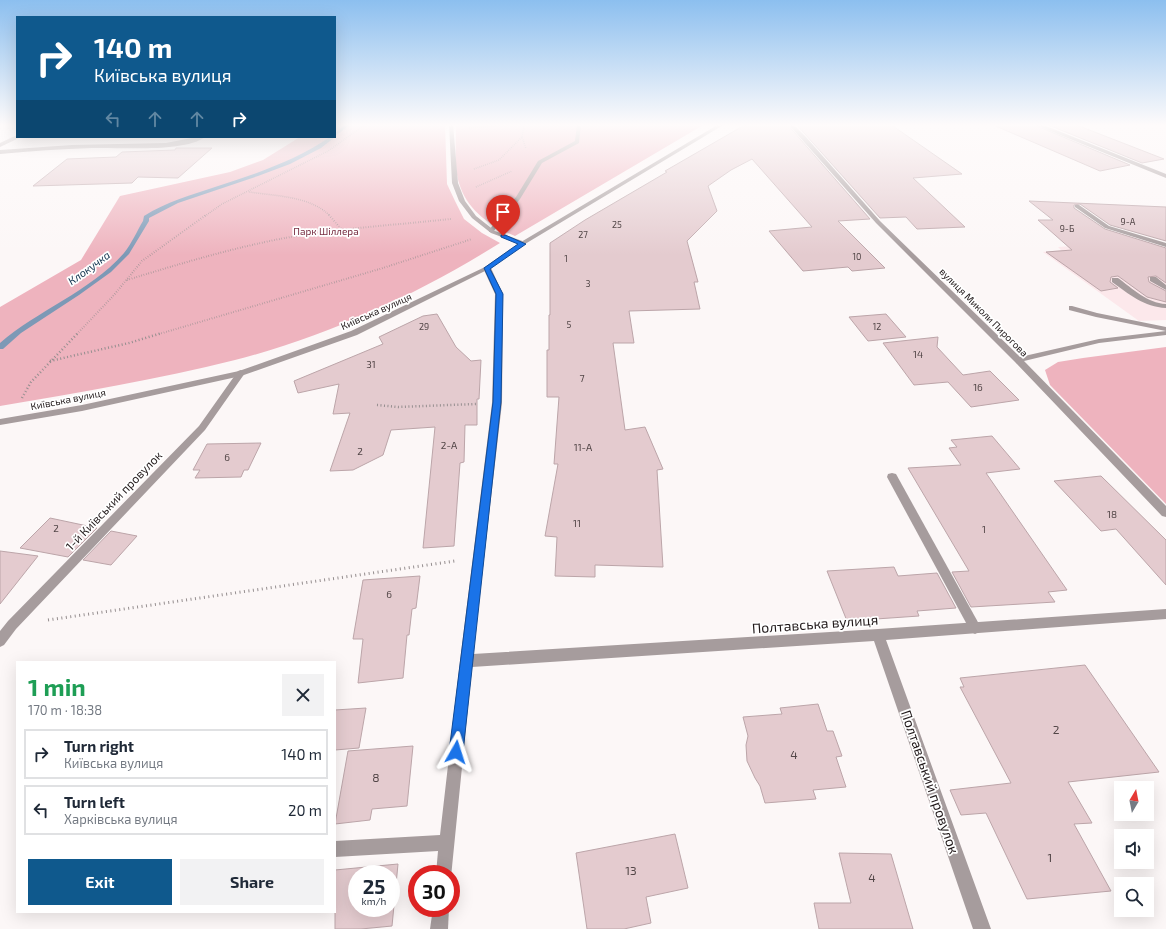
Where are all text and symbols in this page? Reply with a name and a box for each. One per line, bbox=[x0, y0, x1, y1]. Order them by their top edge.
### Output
text: 140 m bbox=[94, 30, 172, 64]
icon: right bbox=[28, 32, 80, 84]
text: Київська вулиця bbox=[94, 64, 232, 86]
icon: left bbox=[102, 108, 124, 130]
icon: ahead bbox=[144, 108, 166, 130]
icon: ahead bbox=[186, 108, 208, 130]
icon: right bbox=[228, 108, 250, 130]
pin bbox=[486, 195, 520, 236]
icon: arrive bbox=[492, 201, 514, 223]
house number: 9-А bbox=[1121, 216, 1136, 227]
house number: 25 bbox=[612, 219, 622, 230]
house number: 9-Б bbox=[1060, 223, 1074, 234]
park label: Парк Шіллера bbox=[293, 225, 359, 237]
house number: 27 bbox=[578, 229, 588, 240]
water label: Клокучка bbox=[65, 248, 112, 287]
house number: 10 bbox=[852, 251, 862, 262]
house number: 1 bbox=[564, 253, 568, 264]
street label: вулиця Миколи Пирогова bbox=[937, 265, 1031, 359]
house number: 3 bbox=[585, 278, 591, 289]
street label: Київська вулиця bbox=[339, 290, 414, 333]
house number: 5 bbox=[567, 319, 572, 330]
house number: 29 bbox=[419, 321, 429, 332]
house number: 12 bbox=[873, 321, 881, 332]
house number: 14 bbox=[913, 348, 923, 360]
house number: 31 bbox=[366, 358, 376, 370]
house number: 7 bbox=[579, 372, 585, 384]
house number: 16 bbox=[973, 381, 983, 393]
street label: Київська вулиця bbox=[29, 386, 107, 413]
house number: 2-А bbox=[441, 439, 458, 451]
house number: 11-А bbox=[574, 441, 593, 453]
house number: 2 bbox=[357, 445, 363, 457]
street label: 1-й Київський провулок bbox=[62, 447, 165, 553]
house number: 6 bbox=[224, 451, 230, 463]
house number: 18 bbox=[1107, 508, 1117, 520]
house number: 11 bbox=[573, 517, 581, 529]
house number: 2 bbox=[53, 522, 59, 534]
house number: 1 bbox=[982, 523, 986, 535]
house number: 6 bbox=[386, 588, 392, 600]
street label: Полтавська вулиця bbox=[751, 611, 879, 636]
text: 1 min bbox=[28, 672, 86, 701]
button: close bbox=[282, 674, 324, 716]
text: 170 m · 18:38 bbox=[28, 702, 102, 718]
street label: Полтавський провулок bbox=[898, 708, 963, 856]
house number: 2 bbox=[1053, 722, 1060, 736]
position arrow bbox=[435, 731, 477, 773]
text: Turn right bbox=[64, 737, 134, 755]
icon: right bbox=[30, 743, 52, 765]
text: 140 m bbox=[281, 745, 322, 763]
house number: 4 bbox=[790, 747, 798, 761]
text: Київська вулиця bbox=[64, 755, 163, 771]
house number: 8 bbox=[372, 770, 380, 784]
north arrow bbox=[1114, 781, 1154, 821]
map controls bbox=[1114, 781, 1154, 917]
text: Turn left bbox=[64, 793, 125, 811]
icon: left bbox=[30, 799, 52, 821]
text: 20 m bbox=[288, 801, 322, 819]
text: Харківська вулиця bbox=[64, 811, 178, 827]
button: sound bbox=[1114, 829, 1154, 869]
house number: 1 bbox=[1048, 850, 1052, 864]
button: Exit bbox=[28, 859, 172, 905]
button: Share bbox=[180, 859, 324, 905]
house number: 13 bbox=[625, 863, 637, 877]
speed limit sign: 30 bbox=[408, 865, 460, 917]
house number: 4 bbox=[868, 870, 876, 884]
text: 25 bbox=[363, 874, 385, 898]
button: search bbox=[1114, 877, 1154, 917]
text: km/h bbox=[362, 895, 386, 907]

